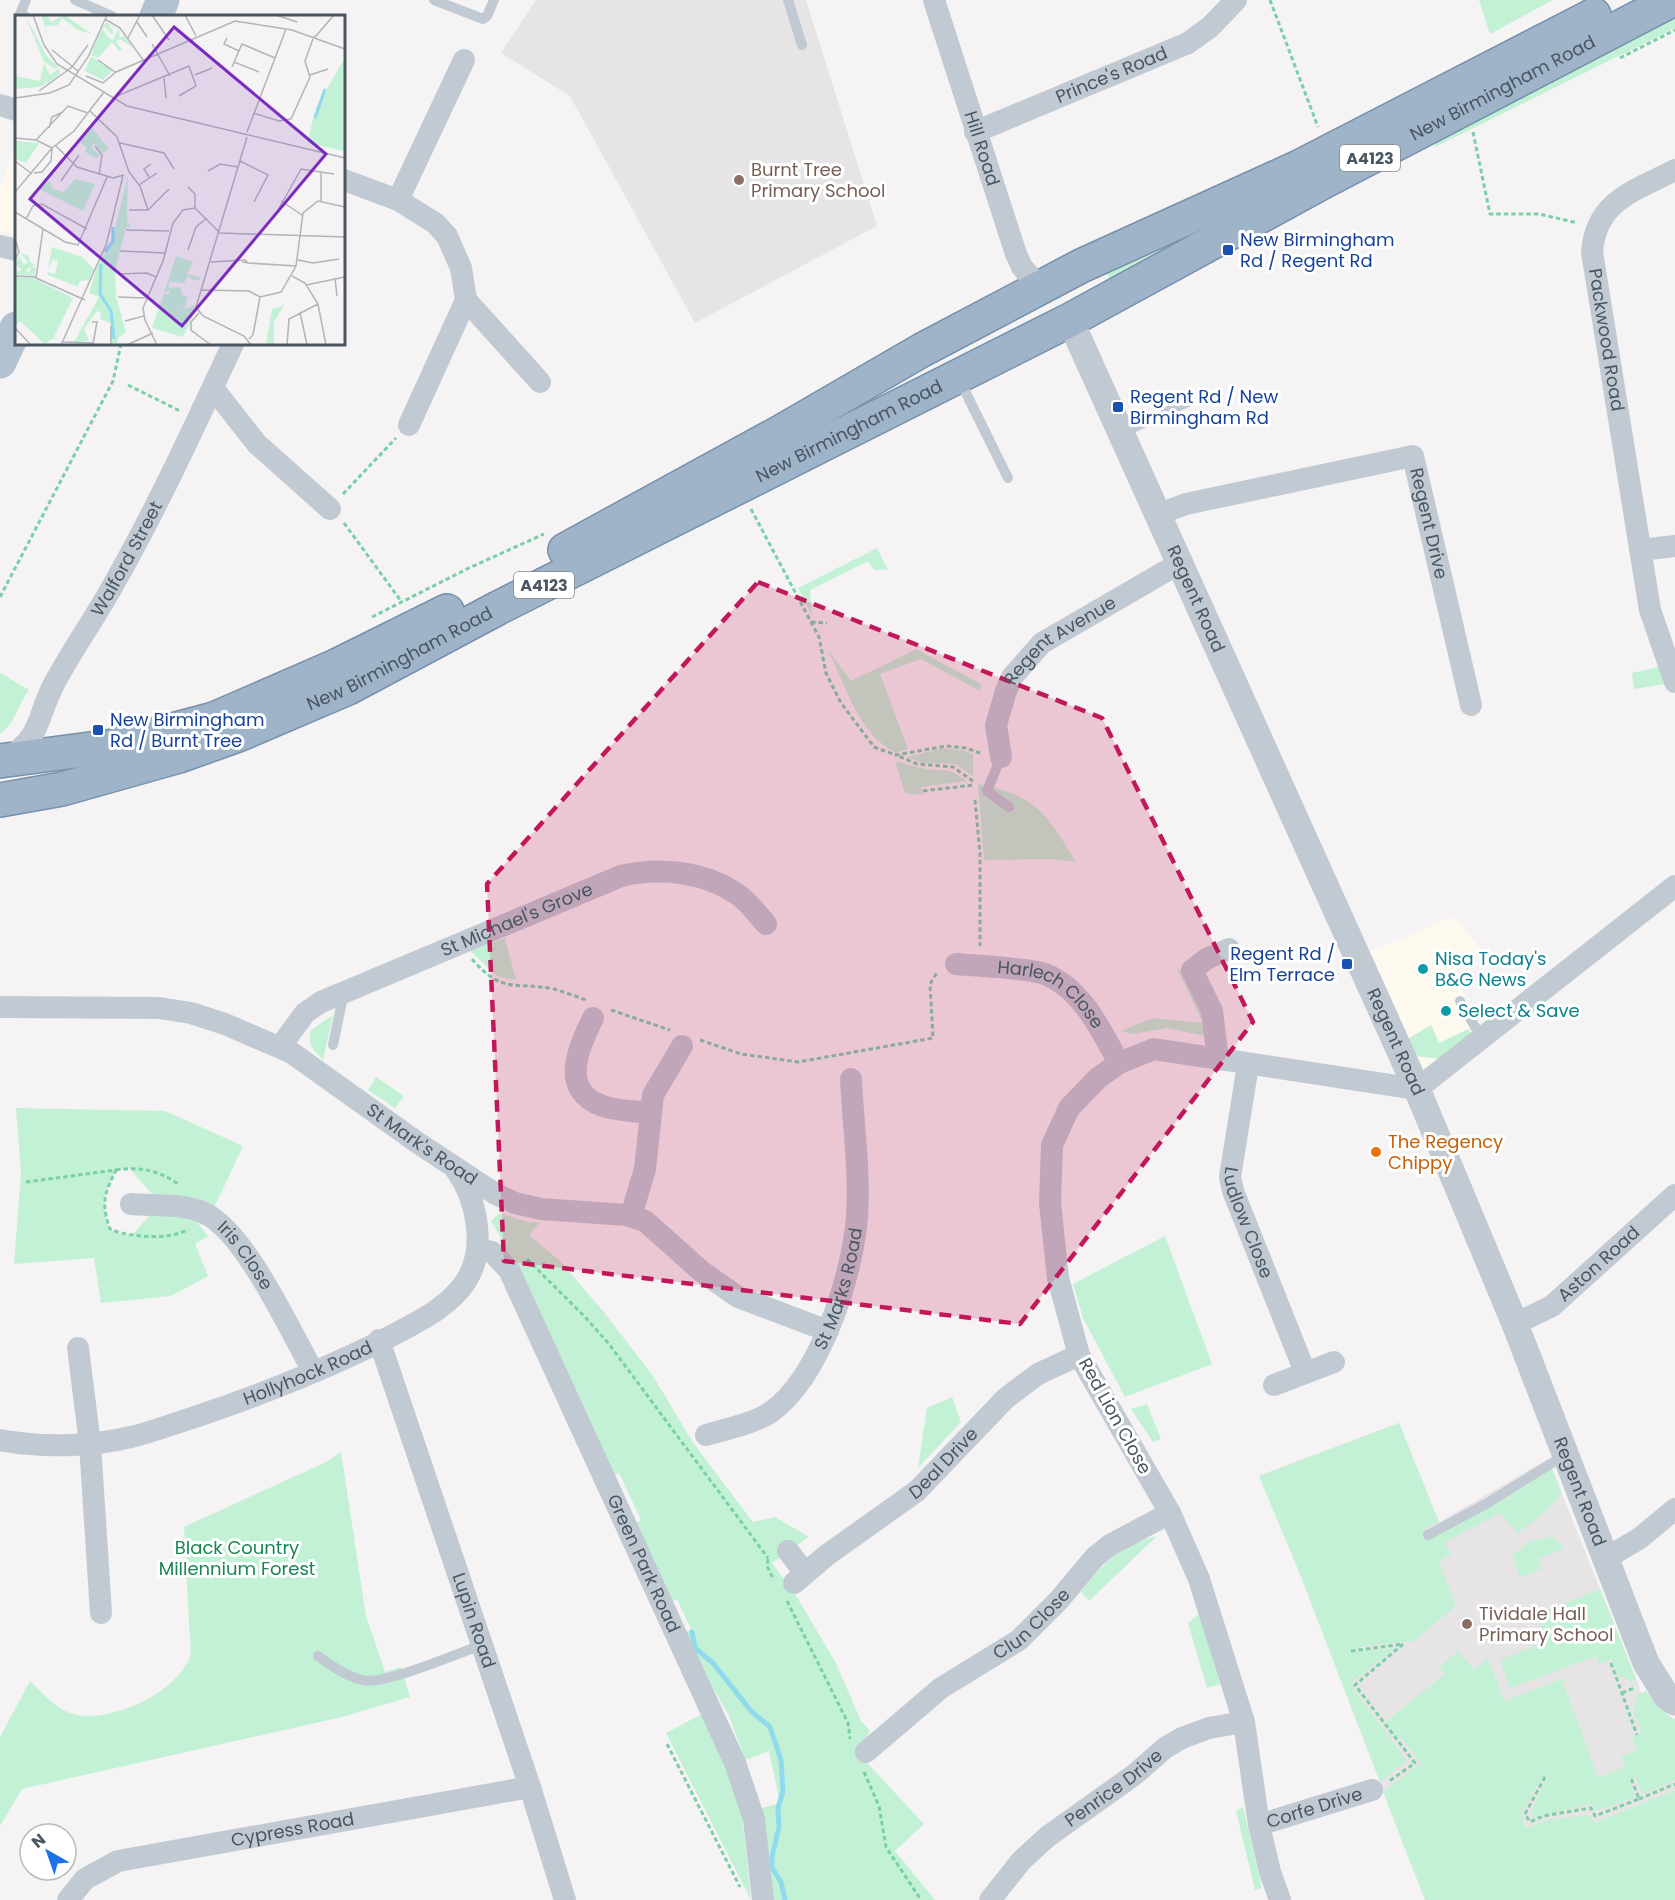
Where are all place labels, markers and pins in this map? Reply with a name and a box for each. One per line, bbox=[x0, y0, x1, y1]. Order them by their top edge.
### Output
place label: Burnt Tree Primary School bbox=[751, 157, 885, 203]
marker: Burnt Tree Primary School bbox=[732, 173, 746, 187]
place label: New Birmingham Rd / Regent Rd bbox=[1240, 227, 1394, 273]
marker: New Birmingham Rd / Regent Rd bbox=[1221, 243, 1235, 257]
place label: Regent Rd / New Birmingham Rd bbox=[1130, 384, 1278, 430]
marker: Regent Rd / New Birmingham Rd bbox=[1111, 400, 1125, 414]
place label: New Birmingham Rd / Burnt Tree bbox=[110, 707, 264, 753]
marker: New Birmingham Rd / Burnt Tree bbox=[91, 723, 105, 737]
place label: Regent Rd / Elm Terrace bbox=[1229, 941, 1335, 987]
place label: Nisa Today's B&G News bbox=[1435, 946, 1546, 992]
marker: Regent Rd / Elm Terrace bbox=[1340, 957, 1354, 971]
marker: Nisa Today's B&G News bbox=[1416, 962, 1430, 976]
place label: Select & Save bbox=[1458, 998, 1580, 1023]
marker: Select & Save bbox=[1439, 1004, 1453, 1018]
place label: The Regency Chippy bbox=[1388, 1129, 1503, 1175]
marker: The Regency Chippy bbox=[1369, 1145, 1383, 1159]
place label: Tividale Hall Primary School bbox=[1479, 1601, 1613, 1647]
marker: Tividale Hall Primary School bbox=[1460, 1617, 1474, 1631]

